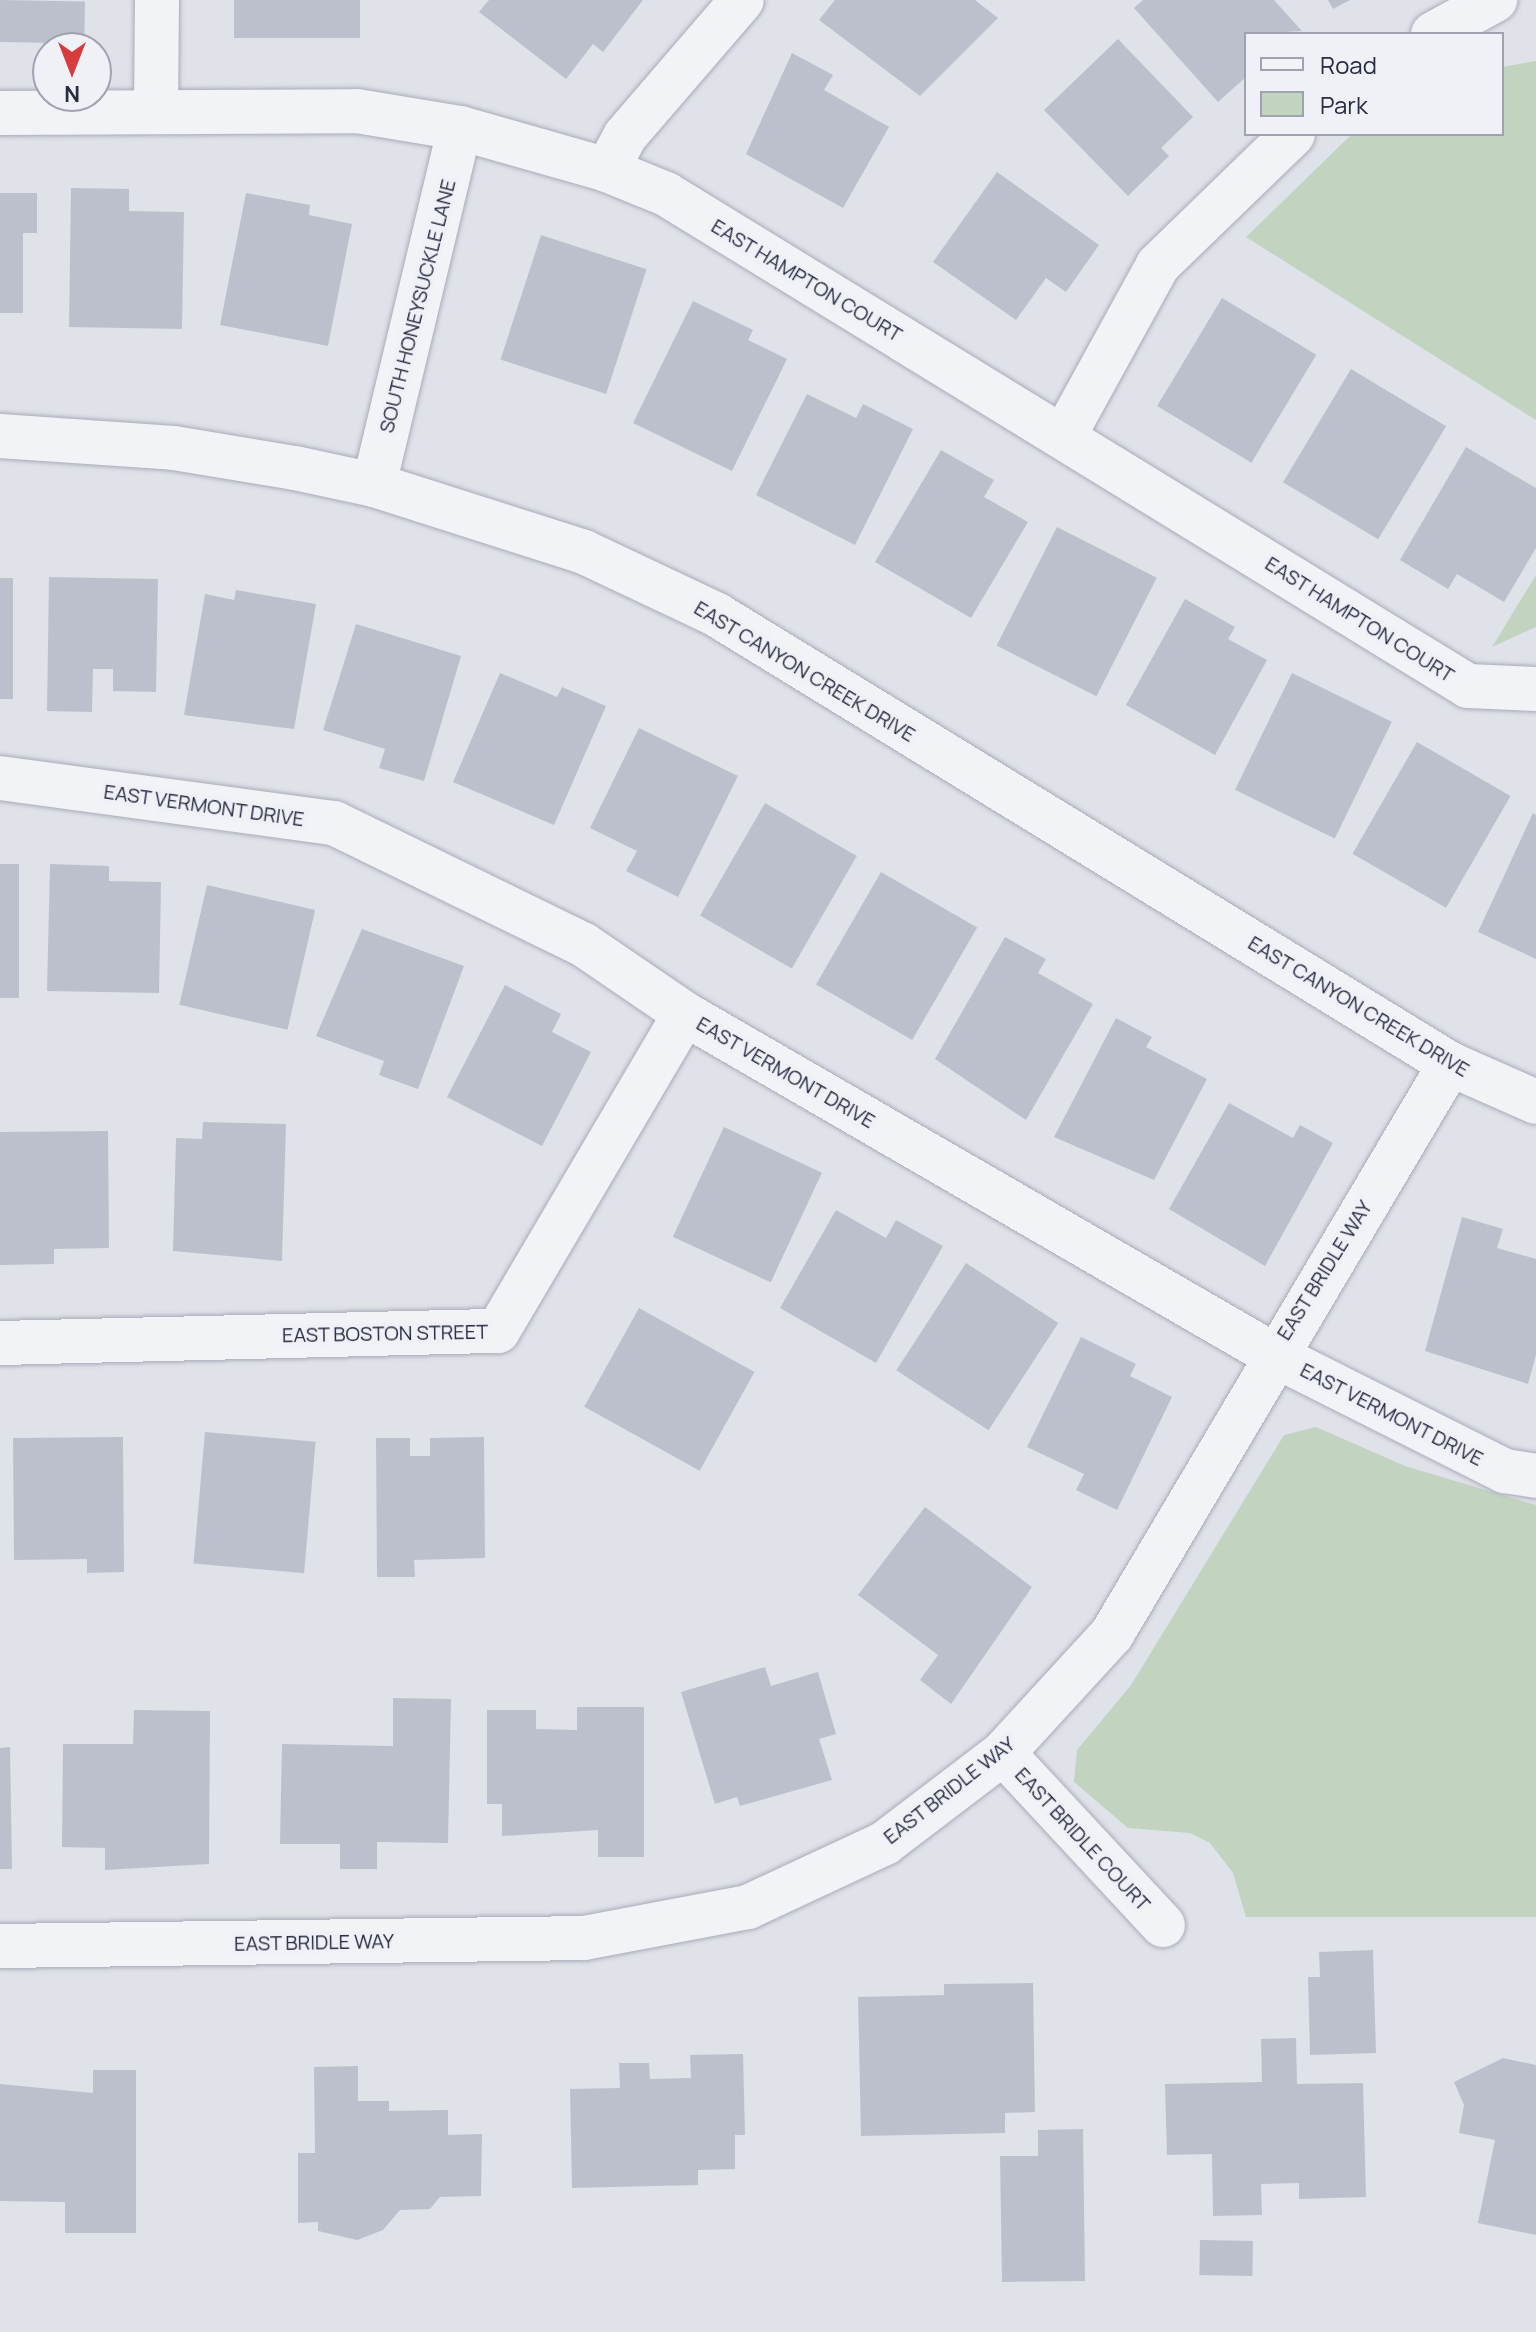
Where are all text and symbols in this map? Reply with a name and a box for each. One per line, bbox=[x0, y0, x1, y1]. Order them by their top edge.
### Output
north arrow bbox=[32, 32, 112, 112]
legend bbox=[1244, 32, 1504, 136]
text: Road bbox=[1320, 48, 1377, 81]
text: N bbox=[64, 79, 80, 109]
text: Park bbox=[1320, 88, 1368, 121]
street label: SOUTH HONEYSUCKLE LANE bbox=[374, 177, 460, 435]
street label: EAST HAMPTON COURT bbox=[707, 213, 907, 347]
street label: EAST HAMPTON COURT bbox=[1261, 551, 1459, 687]
street label: EAST CANYON CREEK DRIVE bbox=[690, 595, 920, 747]
street label: EAST VERMONT DRIVE bbox=[102, 779, 306, 831]
street label: EAST CANYON CREEK DRIVE bbox=[1244, 930, 1474, 1082]
street label: EAST VERMONT DRIVE bbox=[692, 1011, 880, 1133]
street label: EAST BRIDLE WAY bbox=[1271, 1196, 1377, 1344]
street label: EAST BOSTON STREET bbox=[281, 1319, 489, 1347]
street label: EAST VERMONT DRIVE bbox=[1296, 1357, 1488, 1471]
street label: EAST BRIDLE WAY bbox=[878, 1731, 1020, 1849]
street label: EAST BRIDLE COURT bbox=[1010, 1762, 1156, 1916]
street label: EAST BRIDLE WAY bbox=[234, 1929, 394, 1955]

